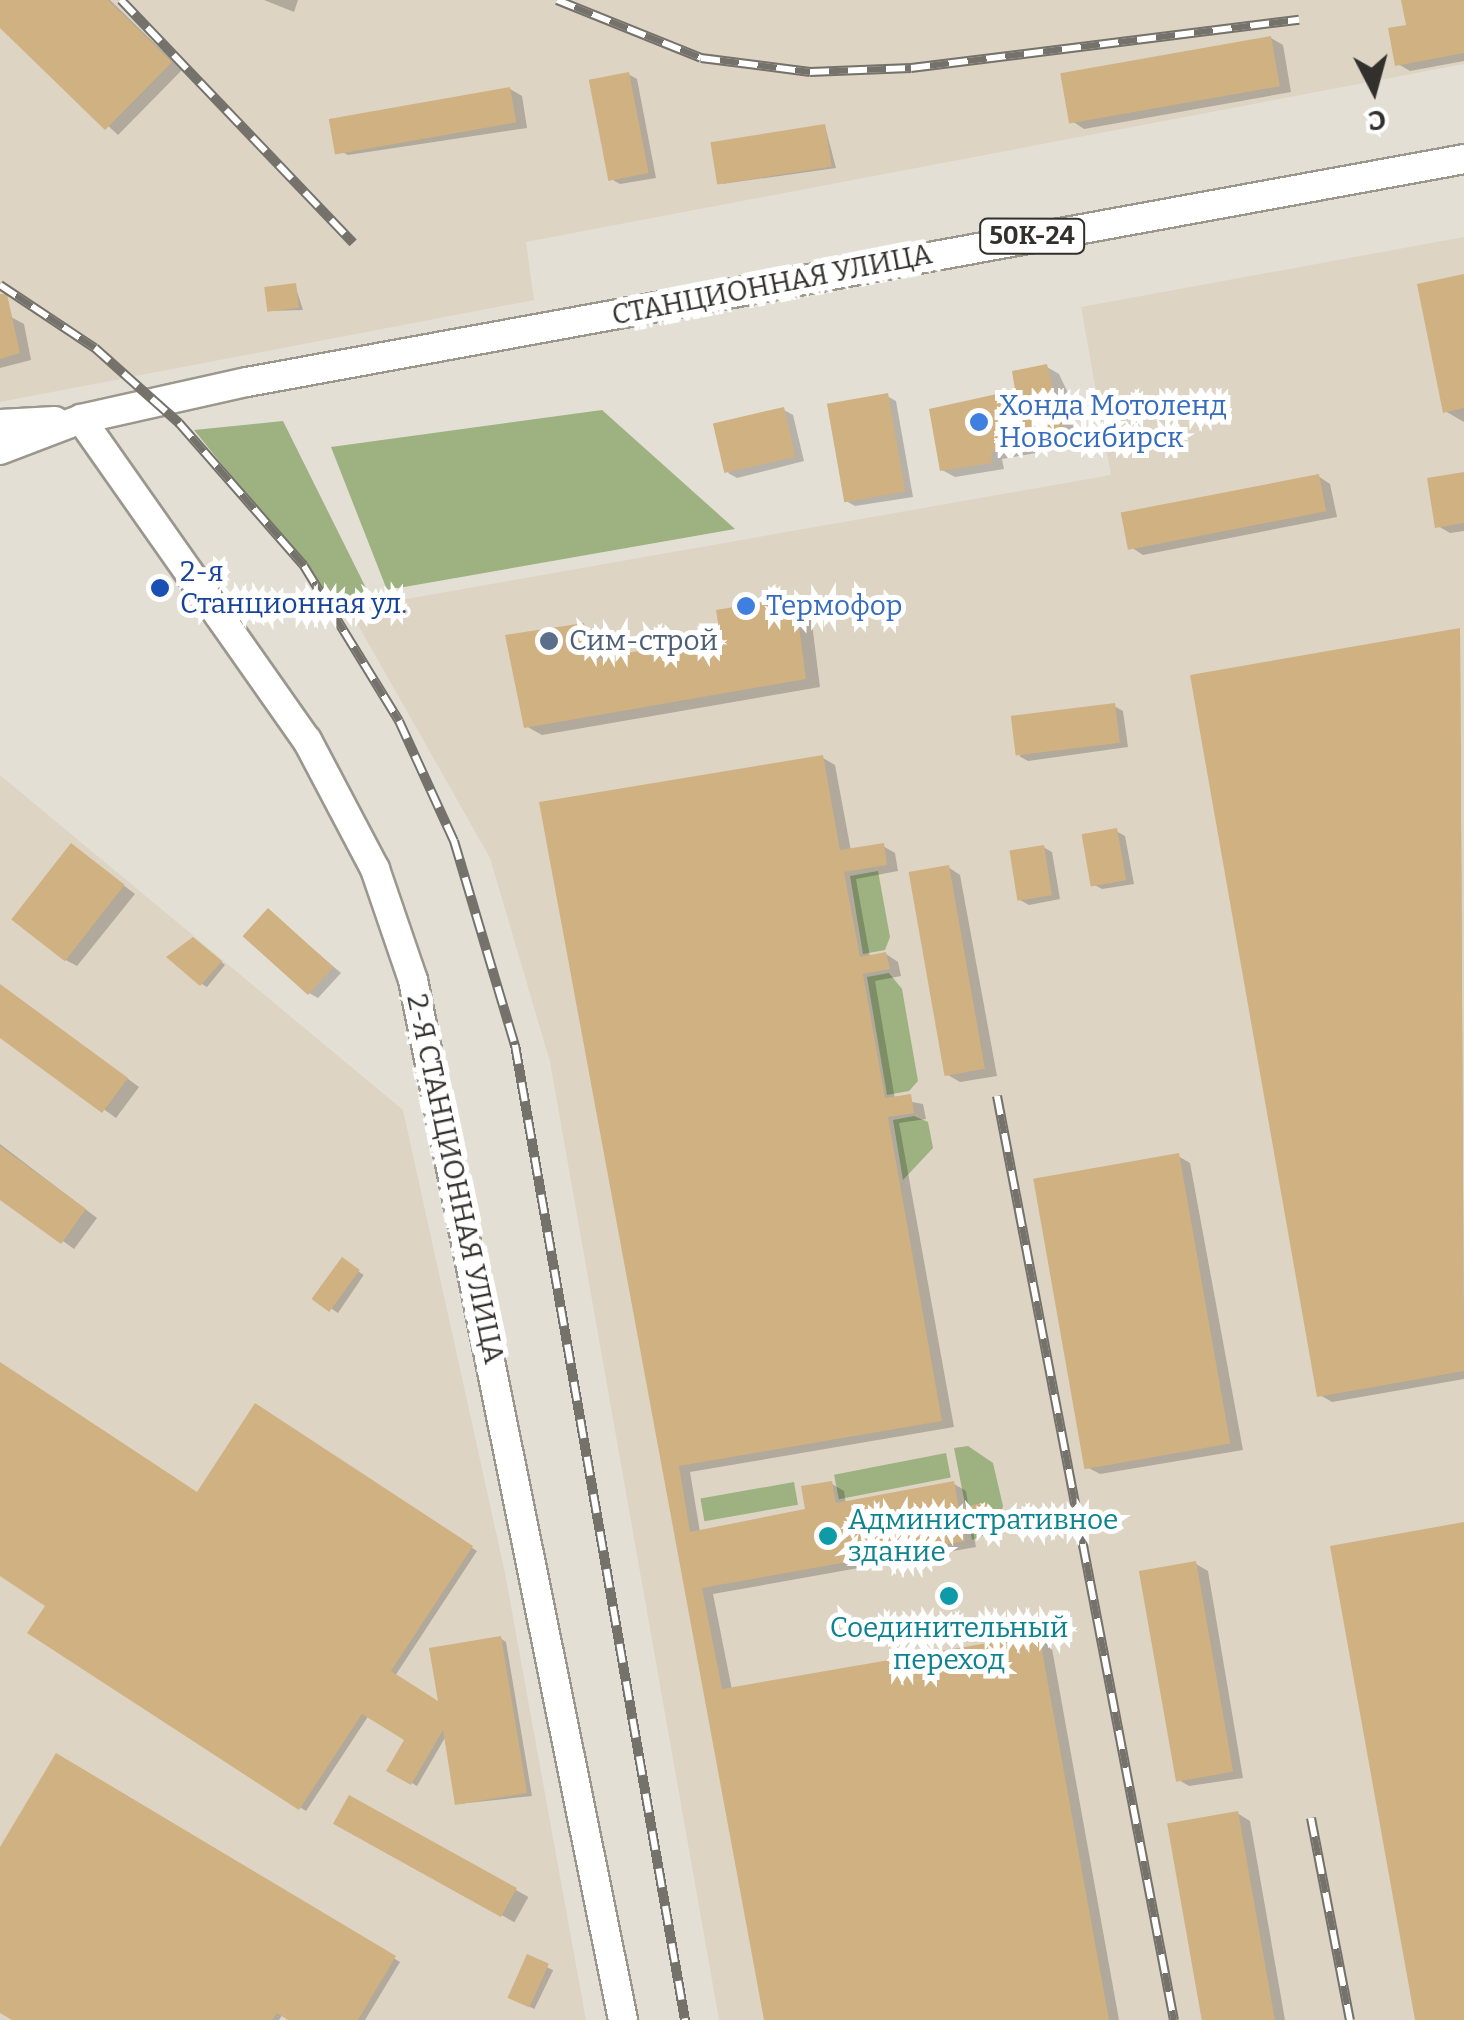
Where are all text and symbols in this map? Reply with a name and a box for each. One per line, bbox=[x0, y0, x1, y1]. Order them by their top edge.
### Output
north arrow bbox=[1324, 40, 1424, 140]
text: С bbox=[1367, 103, 1388, 138]
road number: 50К-24 bbox=[977, 216, 1087, 256]
street label: СТАНЦИОННАЯ УЛИЦА bbox=[609, 237, 935, 333]
place label: Хонда Мотоленд Новосибирск bbox=[999, 389, 1227, 455]
marker: Хонда Мотоленд Новосибирск bbox=[968, 411, 990, 433]
place label: 2-я Станционная ул. bbox=[180, 555, 407, 621]
marker: 2-я Станционная ул. bbox=[149, 577, 171, 599]
place label: Термофор bbox=[766, 589, 903, 623]
marker: Термофор bbox=[735, 595, 757, 617]
place label: Сим-строй bbox=[569, 624, 718, 658]
marker: Сим-строй bbox=[538, 630, 560, 652]
street label: 2-Я СТАНЦИОННАЯ УЛИЦА bbox=[399, 991, 511, 1367]
place label: Административное здание bbox=[848, 1503, 1118, 1569]
marker: Административное здание bbox=[817, 1525, 839, 1547]
marker: Соединительный переход bbox=[938, 1585, 960, 1607]
place label: Соединительный переход bbox=[830, 1611, 1068, 1677]

